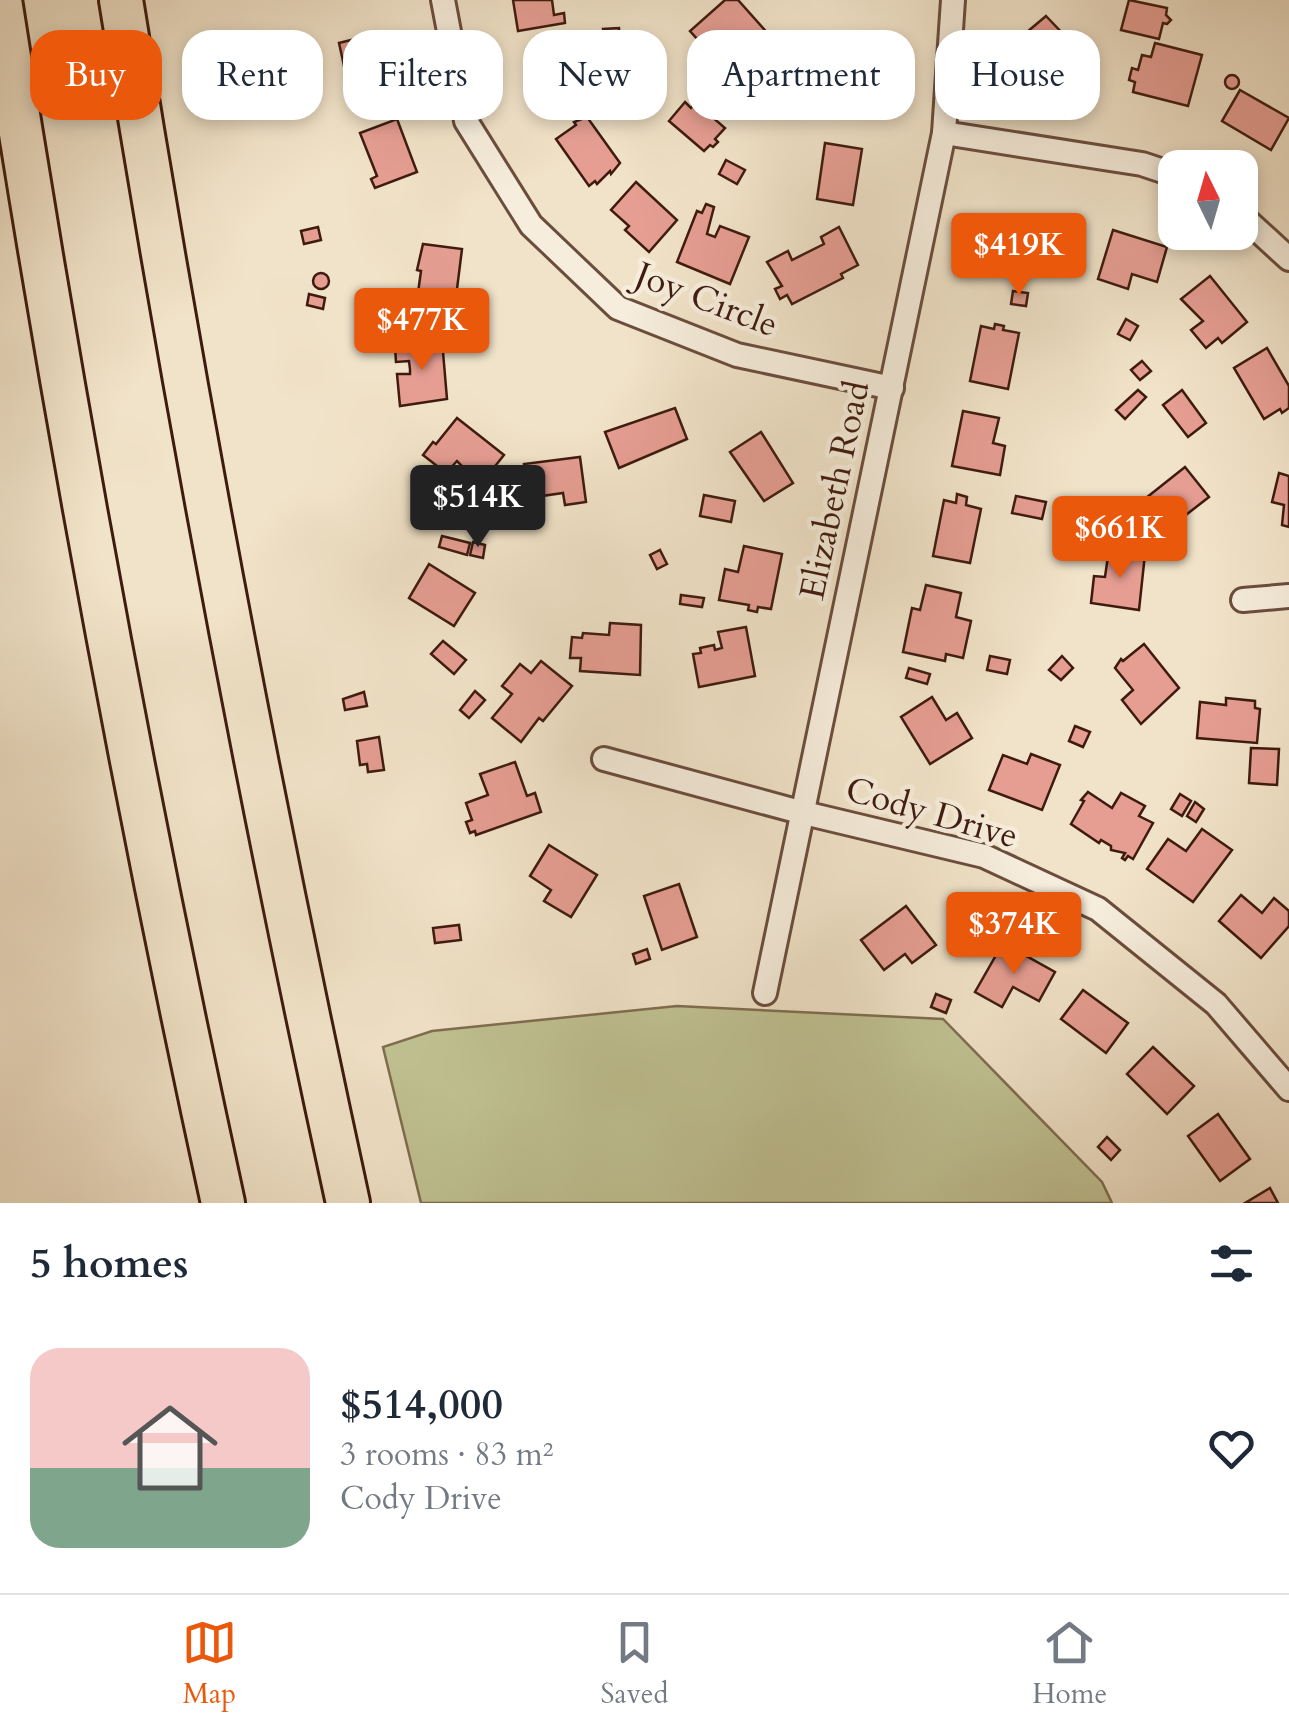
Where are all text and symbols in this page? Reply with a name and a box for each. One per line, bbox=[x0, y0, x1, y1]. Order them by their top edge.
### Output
chip: Buy bbox=[30, 30, 162, 120]
chip: Rent bbox=[182, 30, 323, 120]
chip: Filters bbox=[343, 30, 503, 120]
chip: New bbox=[523, 30, 667, 120]
chip: Apartment bbox=[687, 30, 915, 120]
chip: House bbox=[935, 30, 1100, 120]
north arrow bbox=[1158, 150, 1258, 250]
map controls bbox=[1158, 150, 1258, 250]
pin: $419K bbox=[949, 213, 1089, 298]
text: $419K bbox=[973, 223, 1065, 267]
street label: Joy Circle bbox=[624, 249, 785, 349]
pin: $477K bbox=[352, 288, 492, 373]
text: $477K bbox=[376, 298, 468, 342]
street label: Elizabeth Road bbox=[788, 376, 882, 604]
pin: $514K bbox=[408, 465, 548, 550]
text: $514K bbox=[432, 475, 524, 519]
pin: $661K bbox=[1050, 496, 1190, 581]
text: $661K bbox=[1074, 506, 1166, 550]
street label: Cody Drive bbox=[840, 766, 1023, 860]
pin: $374K bbox=[944, 892, 1084, 977]
text: $374K bbox=[968, 902, 1060, 946]
text: 5 homes bbox=[30, 1235, 188, 1292]
icon: filters bbox=[1204, 1236, 1259, 1291]
text: $514,000 bbox=[340, 1376, 503, 1433]
icon: home bbox=[110, 1388, 230, 1508]
icon: heart bbox=[1204, 1421, 1259, 1476]
text: 3 rooms · 83 m² bbox=[340, 1433, 553, 1477]
text: Cody Drive bbox=[340, 1477, 502, 1521]
tab: Map bbox=[182, 1615, 237, 1713]
tab: Saved bbox=[601, 1615, 668, 1713]
tab: Home bbox=[1032, 1615, 1107, 1713]

